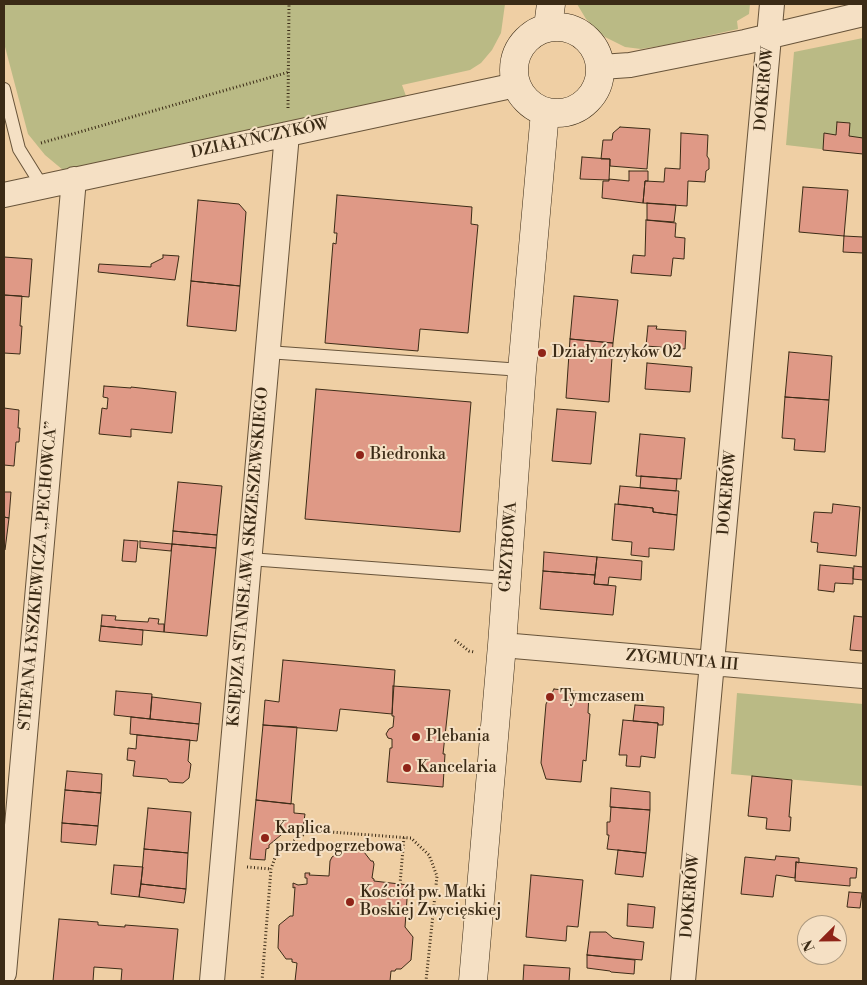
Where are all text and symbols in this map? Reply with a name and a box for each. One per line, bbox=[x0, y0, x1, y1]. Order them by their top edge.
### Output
street label: DOKERÓW bbox=[752, 46, 778, 132]
street label: DZIAŁYŃCZYKÓW bbox=[189, 115, 331, 163]
place label: Działyńczyków 02 bbox=[552, 343, 682, 363]
marker: Działyńczyków 02 bbox=[536, 347, 548, 359]
street label: KSIĘDZA STANISŁAWA SKRZESZEWSKIEGO bbox=[225, 386, 273, 728]
street label: STEFANA ŁYSZKIEWICZA „PECHOWCA” bbox=[16, 421, 62, 731]
place label: Biedronka bbox=[370, 445, 446, 465]
marker: Biedronka bbox=[354, 449, 366, 461]
street label: DOKERÓW bbox=[715, 450, 741, 536]
street label: GRZYBOWA bbox=[496, 501, 522, 593]
street label: ZYGMUNTA III bbox=[625, 647, 739, 675]
place label: Tymczasem bbox=[560, 687, 645, 707]
marker: Tymczasem bbox=[544, 691, 556, 703]
place label: Plebania bbox=[426, 727, 490, 747]
marker: Plebania bbox=[410, 731, 422, 743]
place label: Kancelaria bbox=[417, 758, 497, 778]
marker: Kancelaria bbox=[401, 762, 413, 774]
place label: Kaplica przedpogrzebowa bbox=[275, 819, 403, 857]
marker: Kaplica przedpogrzebowa bbox=[259, 832, 271, 844]
street label: DOKERÓW bbox=[678, 853, 704, 939]
place label: Kościół pw. Matki Boskiej Zwycięskiej bbox=[360, 883, 502, 921]
marker: Kościół pw. Matki Boskiej Zwycięskiej bbox=[344, 896, 356, 908]
north arrow bbox=[797, 915, 847, 965]
text: N bbox=[799, 937, 820, 954]

